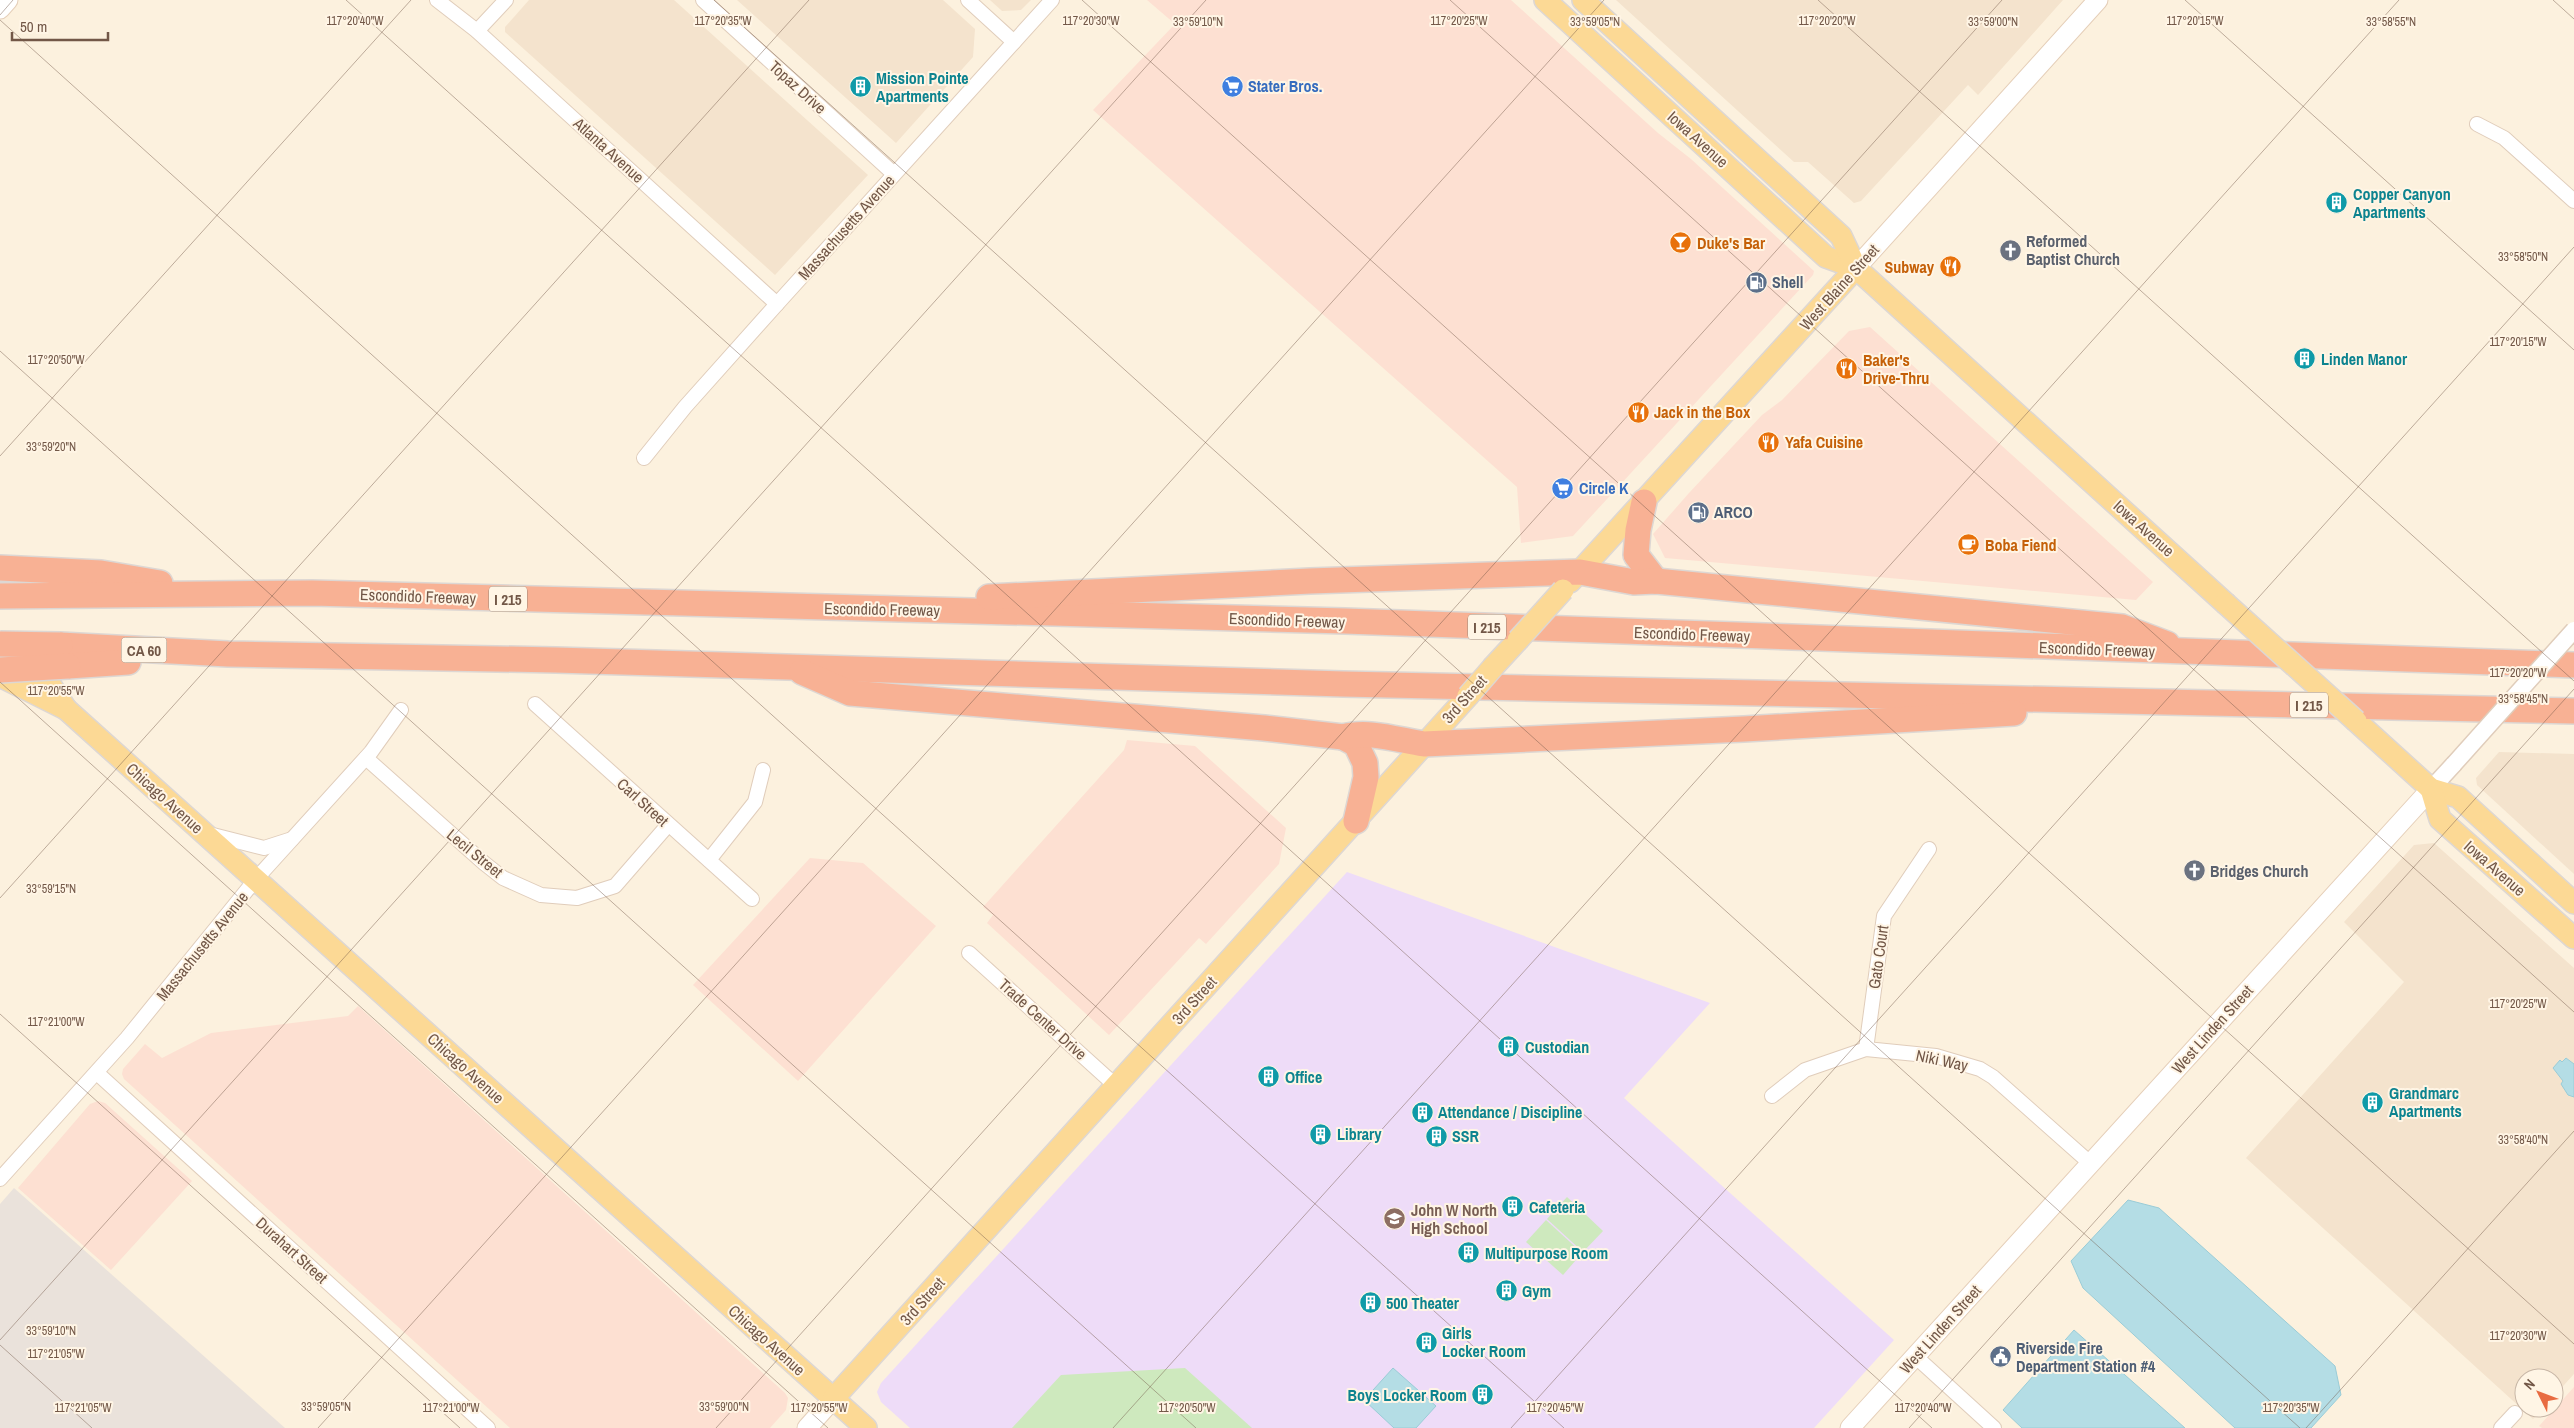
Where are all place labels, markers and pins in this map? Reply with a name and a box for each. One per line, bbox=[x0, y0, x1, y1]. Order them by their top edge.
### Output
place label: Mission Pointe Apartments bbox=[876, 67, 969, 107]
supermarket icon: Stater Bros. bbox=[1220, 74, 1244, 98]
building icon: Mission Pointe Apartments bbox=[848, 75, 872, 99]
place label: Stater Bros. bbox=[1248, 75, 1322, 97]
place label: Copper Canyon Apartments bbox=[2353, 183, 2451, 223]
building icon: Copper Canyon Apartments bbox=[2325, 191, 2349, 215]
place label: Reformed Baptist Church bbox=[2026, 230, 2120, 270]
bar icon: Duke's Bar bbox=[1669, 231, 1693, 255]
place label: Duke's Bar bbox=[1697, 232, 1766, 254]
church icon: Reformed Baptist Church bbox=[1998, 238, 2022, 262]
restaurant icon: Subway bbox=[1938, 255, 1962, 279]
place label: Subway bbox=[1884, 256, 1935, 278]
fuel station icon: Shell bbox=[1744, 270, 1768, 294]
place label: Shell bbox=[1772, 271, 1803, 293]
building icon: Linden Manor bbox=[2293, 347, 2317, 371]
place label: Linden Manor bbox=[2321, 348, 2408, 370]
place label: Baker's Drive-Thru bbox=[1863, 349, 1929, 389]
restaurant icon: Baker's Drive-Thru bbox=[1835, 357, 1859, 381]
restaurant icon: Jack in the Box bbox=[1626, 400, 1650, 424]
place label: Jack in the Box bbox=[1654, 401, 1751, 423]
restaurant icon: Yafa Cuisine bbox=[1757, 430, 1781, 454]
place label: Yafa Cuisine bbox=[1785, 431, 1863, 453]
supermarket icon: Circle K bbox=[1551, 476, 1575, 500]
place label: Circle K bbox=[1579, 477, 1629, 499]
fuel station icon: ARCO bbox=[1686, 500, 1710, 524]
place label: ARCO bbox=[1714, 501, 1753, 523]
cafe icon: Boba Fiend bbox=[1957, 533, 1981, 557]
place label: Boba Fiend bbox=[1985, 534, 2056, 556]
church icon: Bridges Church bbox=[2182, 859, 2206, 883]
place label: Bridges Church bbox=[2210, 860, 2308, 882]
building icon: Custodian bbox=[1497, 1035, 1521, 1059]
place label: Custodian bbox=[1525, 1036, 1589, 1058]
building icon: Office bbox=[1257, 1065, 1281, 1089]
place label: Office bbox=[1285, 1066, 1322, 1088]
place label: Grandmarc Apartments bbox=[2389, 1082, 2462, 1122]
building icon: Grandmarc Apartments bbox=[2361, 1090, 2385, 1114]
building icon: Attendance / Discipline bbox=[1410, 1100, 1434, 1124]
place label: Attendance / Discipline bbox=[1438, 1101, 1582, 1123]
building icon: Library bbox=[1309, 1122, 1333, 1146]
place label: Library bbox=[1337, 1123, 1382, 1145]
building icon: SSR bbox=[1424, 1124, 1448, 1148]
place label: SSR bbox=[1452, 1125, 1480, 1147]
building icon: Cafeteria bbox=[1501, 1195, 1525, 1219]
place label: Cafeteria bbox=[1529, 1196, 1586, 1218]
place label: John W North High School bbox=[1411, 1199, 1497, 1239]
school or university icon: John W North High School bbox=[1383, 1207, 1407, 1231]
building icon: Multipurpose Room bbox=[1457, 1241, 1481, 1265]
place label: Multipurpose Room bbox=[1485, 1242, 1608, 1264]
building icon: Gym bbox=[1494, 1279, 1518, 1303]
place label: Gym bbox=[1522, 1280, 1551, 1302]
building icon: 500 Theater bbox=[1358, 1291, 1382, 1315]
place label: 500 Theater bbox=[1386, 1292, 1460, 1314]
place label: Girls Locker Room bbox=[1442, 1322, 1526, 1362]
building icon: Girls Locker Room bbox=[1414, 1330, 1438, 1354]
place label: Riverside Fire Department Station #4 bbox=[2016, 1337, 2156, 1377]
public building icon: Riverside Fire Department Station #4 bbox=[1988, 1345, 2012, 1369]
building icon: Boys Locker Room bbox=[1471, 1383, 1495, 1407]
place label: Boys Locker Room bbox=[1347, 1384, 1467, 1406]

